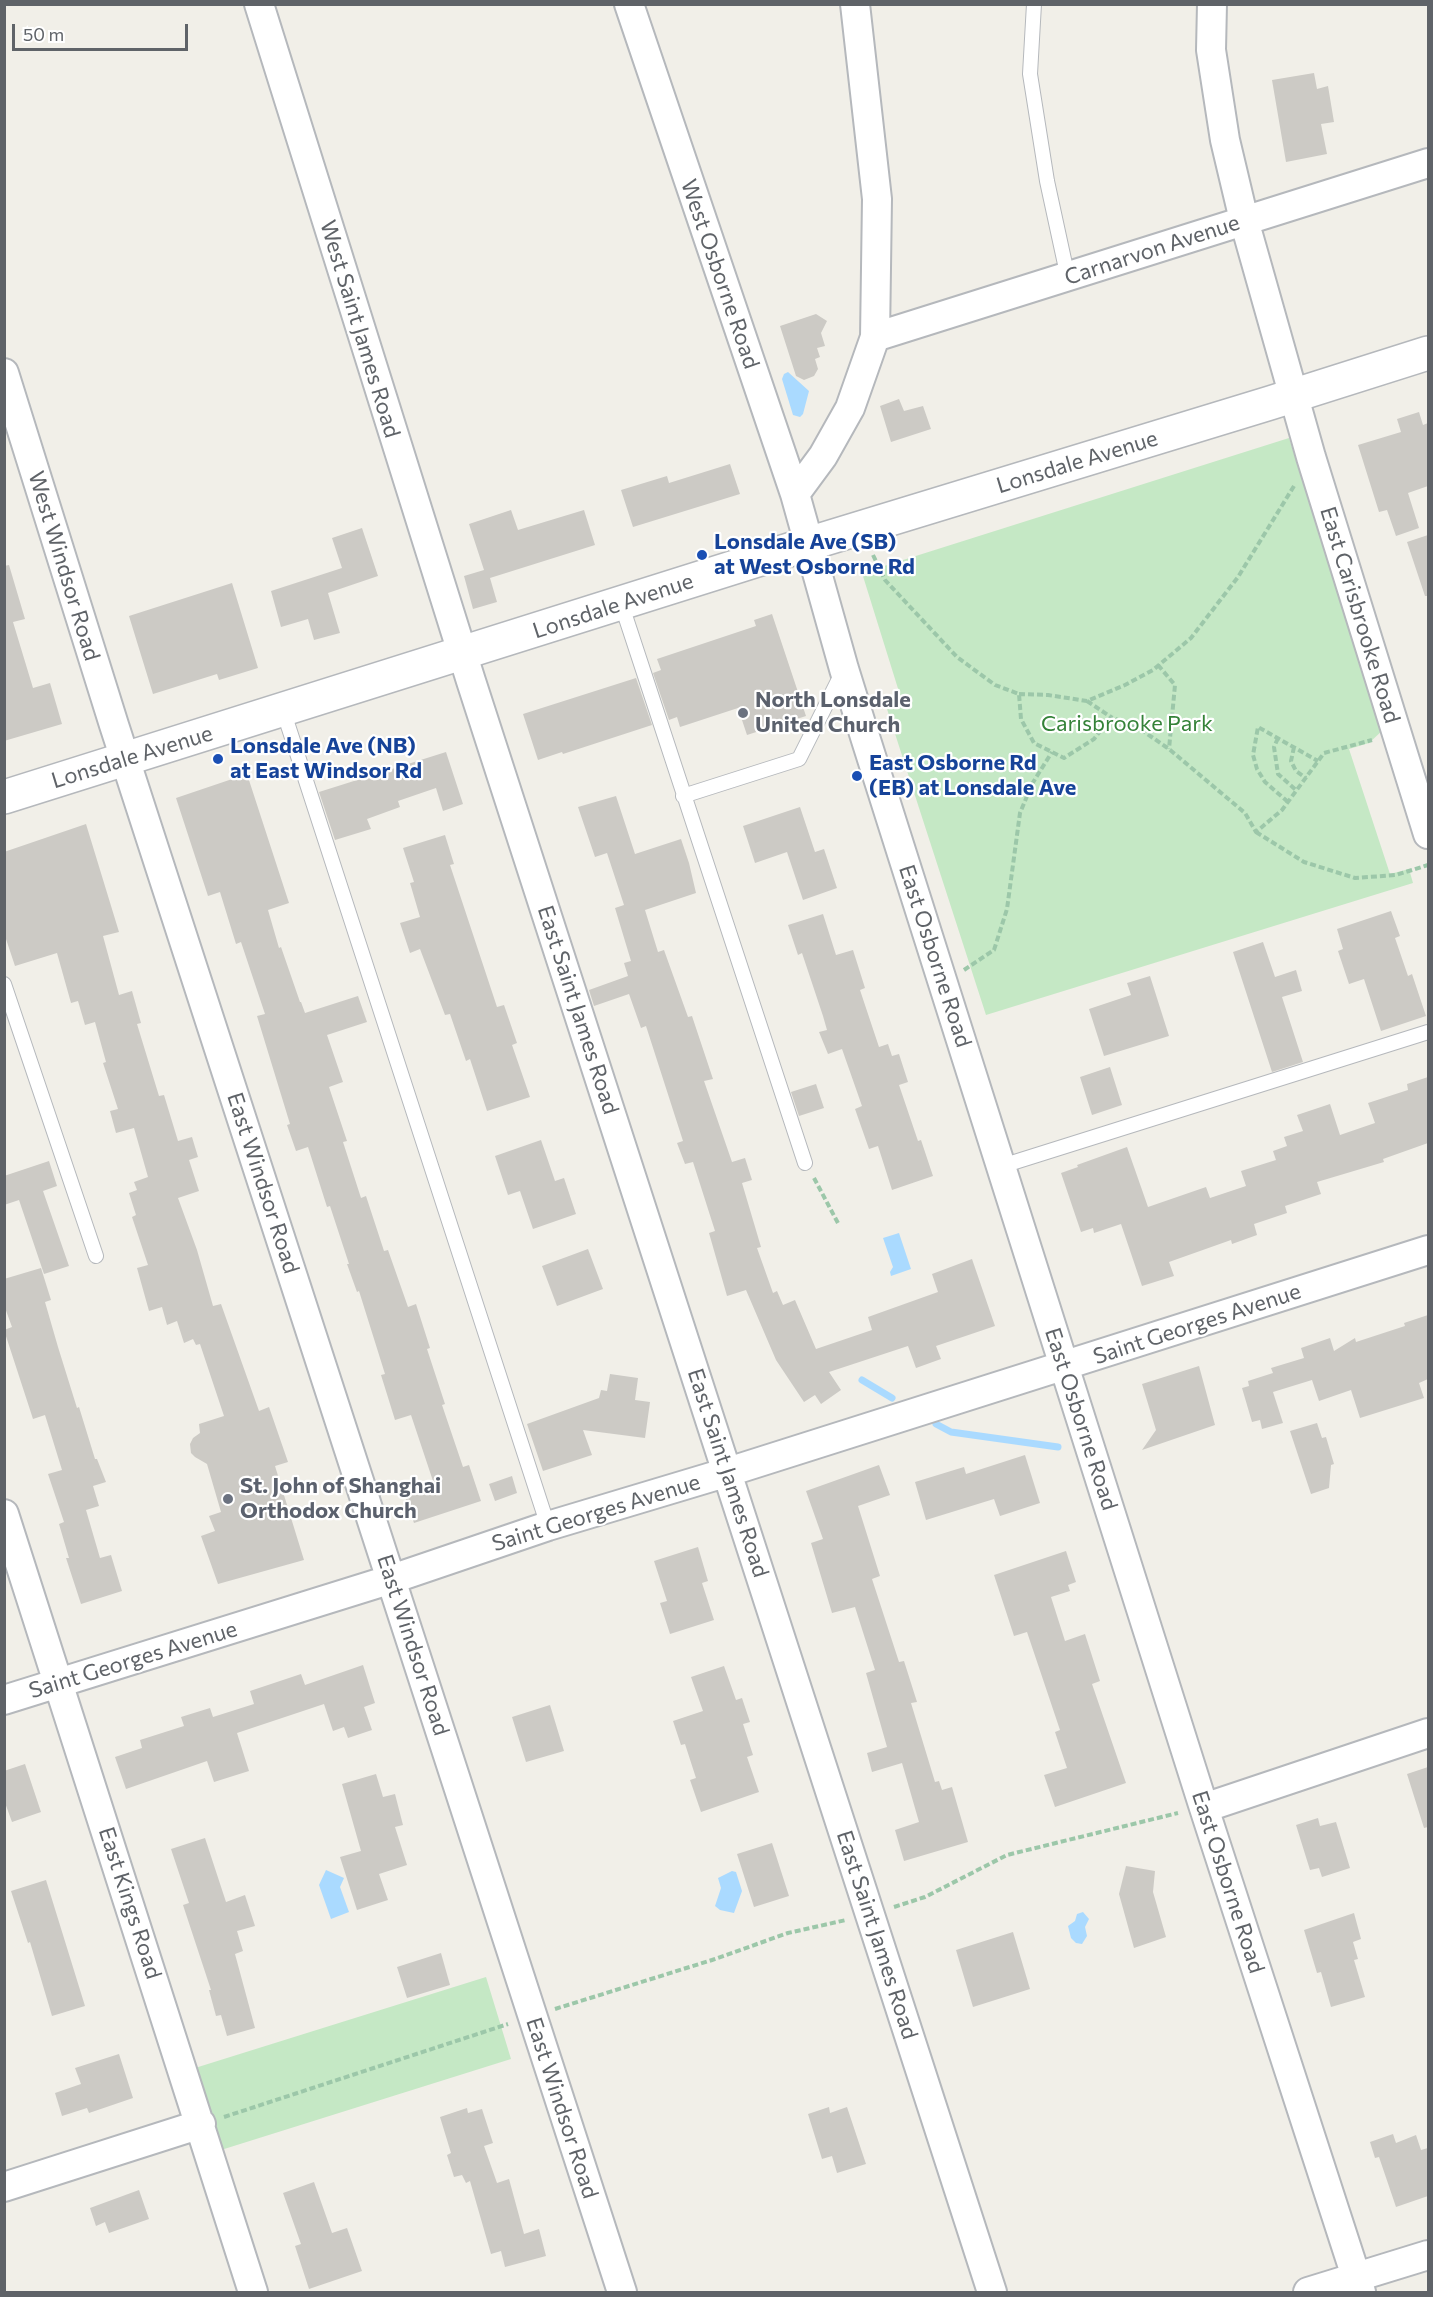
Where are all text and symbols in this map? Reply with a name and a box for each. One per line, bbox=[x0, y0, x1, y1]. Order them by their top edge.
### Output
scale bar bbox=[15, 12, 190, 50]
text: 50 m bbox=[23, 23, 64, 45]
street label: West Osborne Road bbox=[675, 176, 765, 372]
street label: Carnarvon Avenue bbox=[1061, 209, 1243, 291]
street label: West Saint James Road bbox=[314, 217, 406, 441]
street label: Lonsdale Avenue bbox=[993, 425, 1161, 499]
street label: West Windsor Road bbox=[23, 468, 105, 664]
street label: East Carisbrooke Road bbox=[1314, 504, 1406, 726]
place label: Lonsdale Ave (SB) at West Osborne Rd bbox=[714, 529, 915, 580]
marker: Lonsdale Ave (SB) at West Osborne Rd bbox=[695, 548, 709, 562]
street label: Lonsdale Avenue bbox=[529, 568, 697, 644]
place label: North Lonsdale United Church bbox=[755, 687, 911, 738]
marker: North Lonsdale United Church bbox=[736, 706, 750, 720]
park label: Carisbrooke Park bbox=[1041, 711, 1213, 737]
street label: Lonsdale Avenue bbox=[48, 720, 216, 794]
place label: Lonsdale Ave (NB) at East Windsor Rd bbox=[230, 733, 422, 784]
place label: East Osborne Rd (EB) at Lonsdale Ave bbox=[869, 750, 1076, 802]
marker: Lonsdale Ave (NB) at East Windsor Rd bbox=[211, 752, 225, 766]
marker: East Osborne Rd (EB) at Lonsdale Ave bbox=[850, 769, 864, 783]
street label: East Osborne Road bbox=[893, 861, 977, 1051]
street label: East Saint James Road bbox=[532, 902, 624, 1118]
street label: East Windsor Road bbox=[221, 1089, 305, 1277]
street label: Saint Georges Avenue bbox=[1090, 1278, 1304, 1370]
street label: East Osborne Road bbox=[1039, 1324, 1123, 1514]
street label: East Saint James Road bbox=[682, 1365, 774, 1581]
street label: Saint Georges Avenue bbox=[489, 1469, 703, 1557]
place label: St. John of Shanghai Orthodox Church bbox=[240, 1473, 441, 1524]
marker: St. John of Shanghai Orthodox Church bbox=[221, 1492, 235, 1506]
street label: East Windsor Road bbox=[371, 1551, 455, 1739]
street label: Saint Georges Avenue bbox=[26, 1616, 240, 1704]
street label: East Osborne Road bbox=[1186, 1787, 1270, 1977]
street label: East Kings Road bbox=[93, 1824, 167, 1982]
street label: East Saint James Road bbox=[831, 1827, 923, 2043]
street label: East Windsor Road bbox=[520, 2014, 604, 2202]

